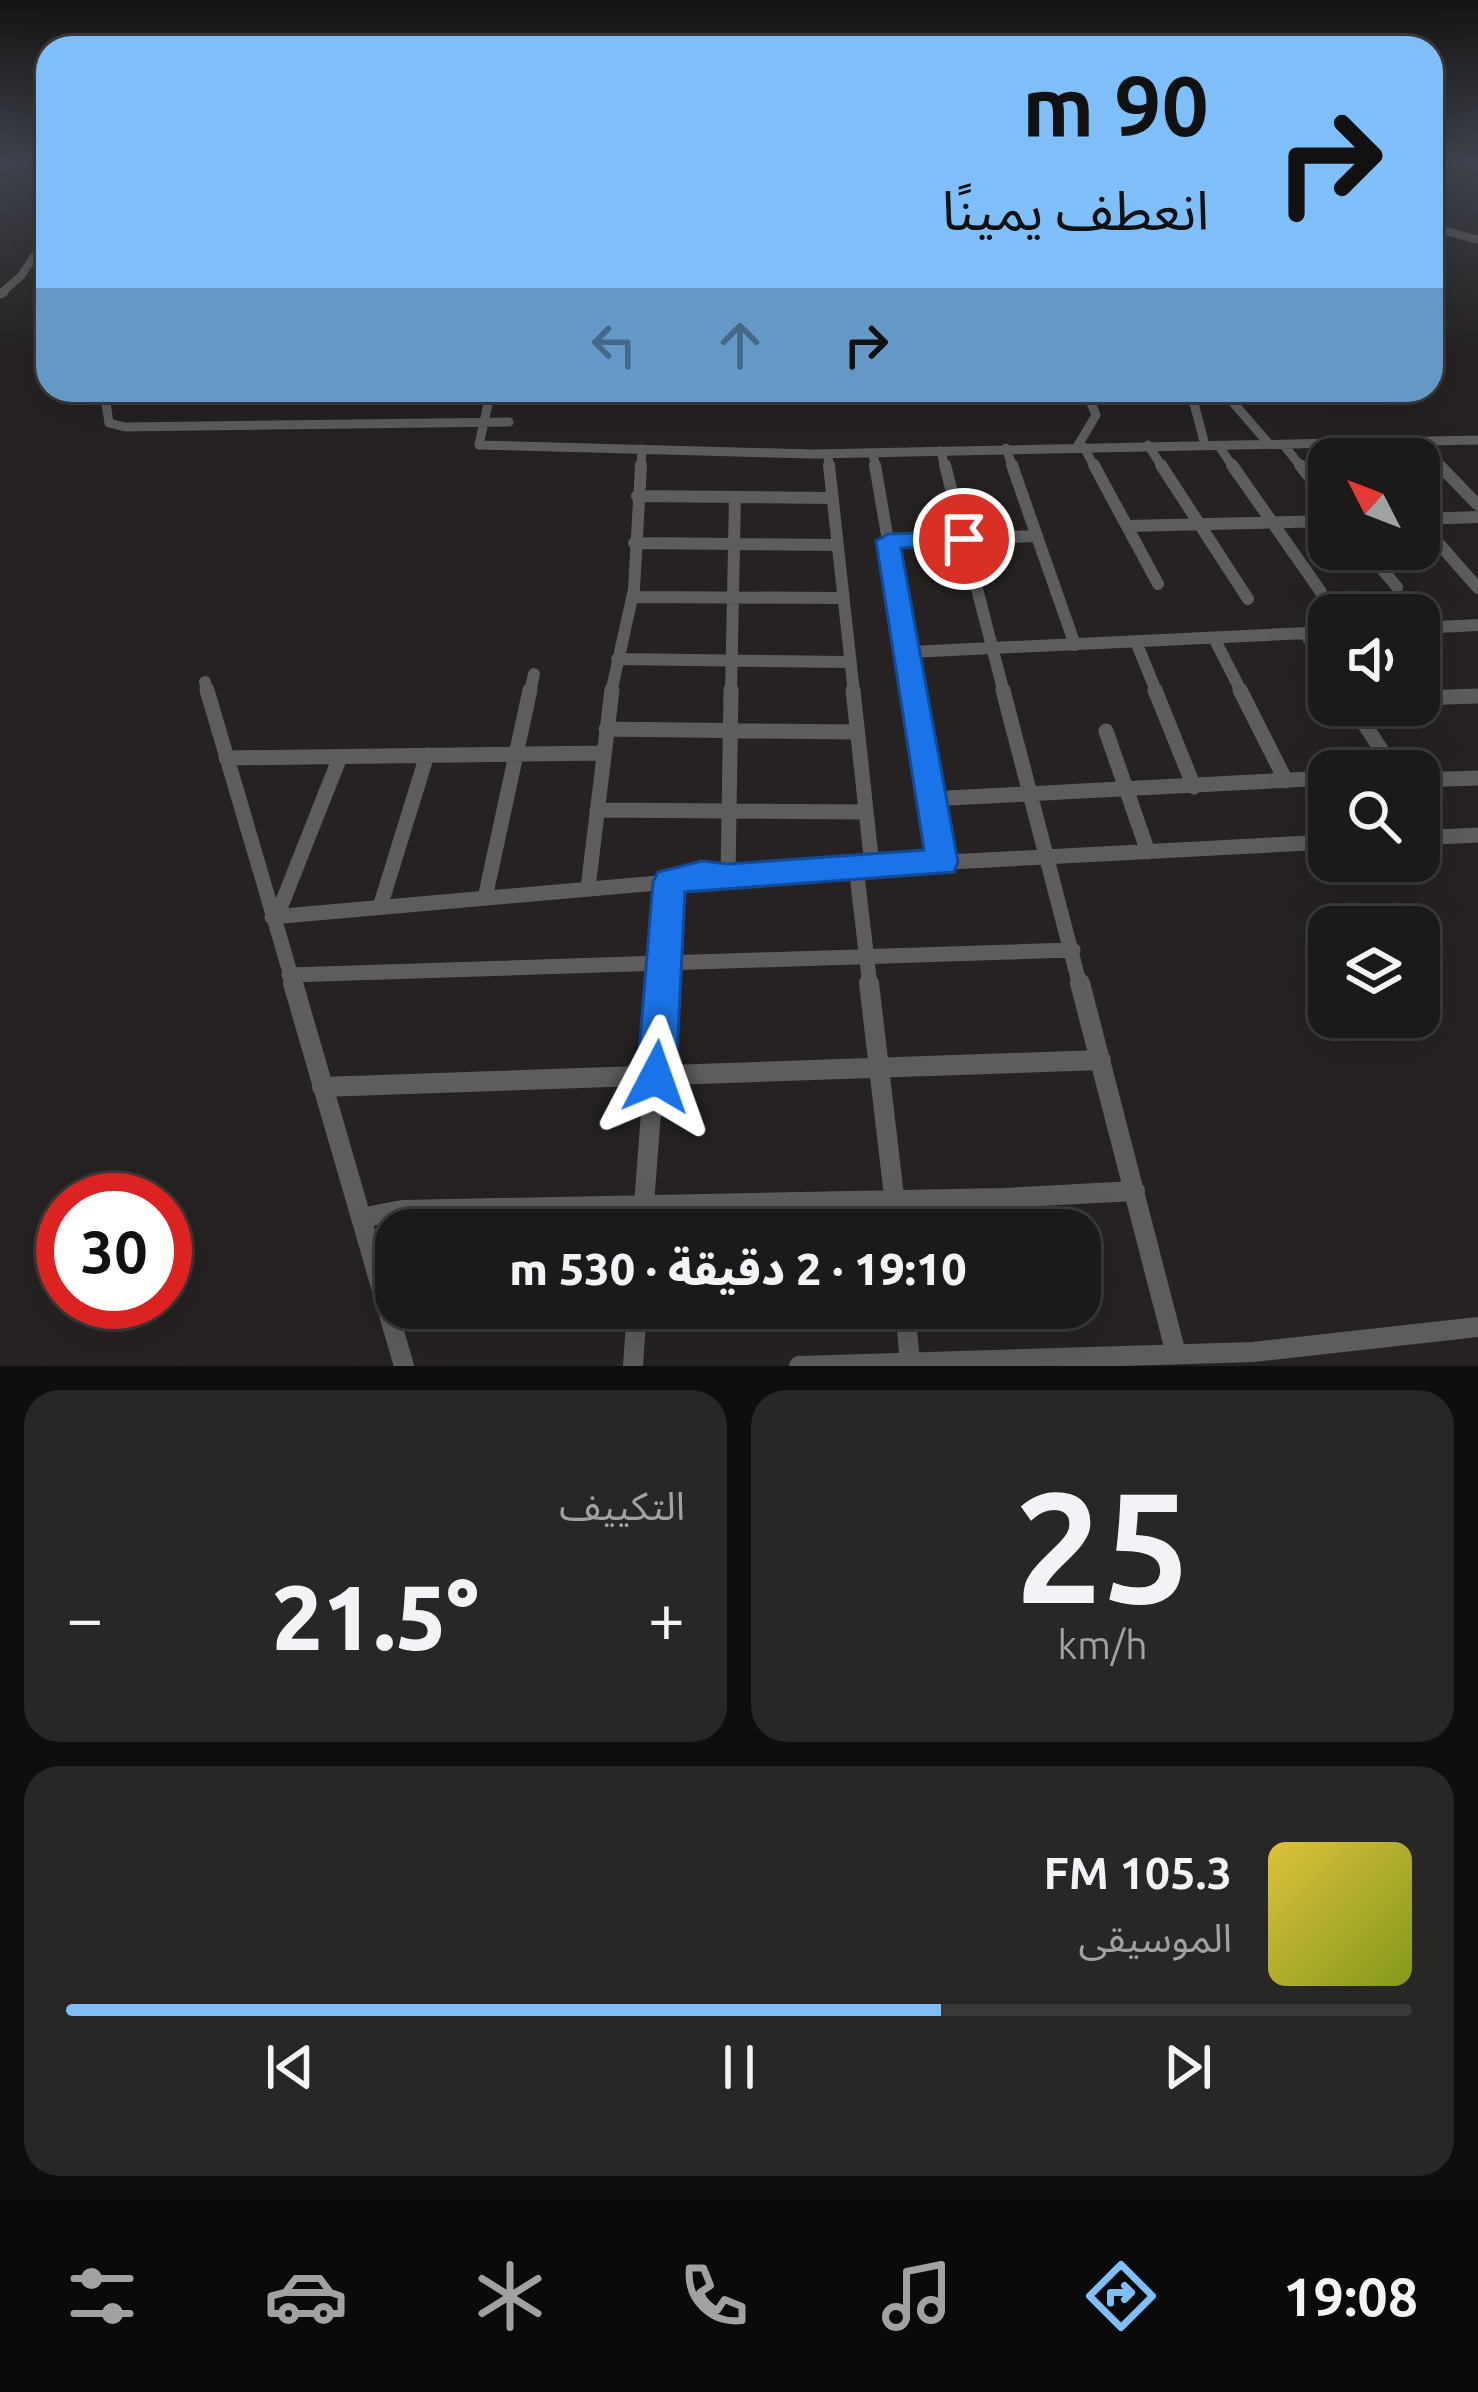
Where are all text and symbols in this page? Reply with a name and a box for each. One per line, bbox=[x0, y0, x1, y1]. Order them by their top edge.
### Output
text: 90 m bbox=[1022, 58, 1209, 152]
icon: right bbox=[1251, 84, 1407, 240]
text: انعطف يمينًا bbox=[942, 180, 1209, 240]
icon: left bbox=[581, 312, 647, 378]
icon: ahead bbox=[707, 312, 773, 378]
icon: right bbox=[833, 312, 899, 378]
north arrow bbox=[1308, 438, 1440, 570]
map controls bbox=[1308, 438, 1440, 1038]
pin bbox=[913, 488, 1015, 590]
icon: arrive bbox=[931, 506, 997, 572]
button: sound bbox=[1308, 594, 1440, 726]
button: search bbox=[1308, 750, 1440, 882]
button: layers bbox=[1308, 906, 1440, 1038]
position arrow bbox=[593, 1014, 719, 1140]
speed limit sign: 30 bbox=[36, 1173, 192, 1329]
text: 19:10 · 2 دقيقة · 530 m bbox=[509, 1243, 967, 1294]
text: 25 bbox=[1015, 1458, 1190, 1632]
text: التكييف bbox=[559, 1484, 685, 1527]
text: 21.5° bbox=[272, 1566, 479, 1667]
text: − bbox=[66, 1580, 103, 1654]
text: + bbox=[648, 1580, 685, 1654]
text: km/h bbox=[1057, 1623, 1148, 1666]
text: 105.3 FM bbox=[1043, 1847, 1232, 1898]
text: الموسيقى bbox=[1078, 1916, 1232, 1959]
icon: previous bbox=[257, 2034, 323, 2100]
icon: pause bbox=[706, 2034, 772, 2100]
icon: next bbox=[1155, 2034, 1221, 2100]
icon: filters bbox=[60, 2254, 144, 2338]
icon: car bbox=[264, 2254, 348, 2338]
icon: climate bbox=[468, 2254, 552, 2338]
icon: phone bbox=[672, 2254, 756, 2338]
icon: music bbox=[875, 2254, 959, 2338]
icon: directions bbox=[1079, 2254, 1163, 2338]
text: 19:08 bbox=[1283, 2266, 1418, 2326]

